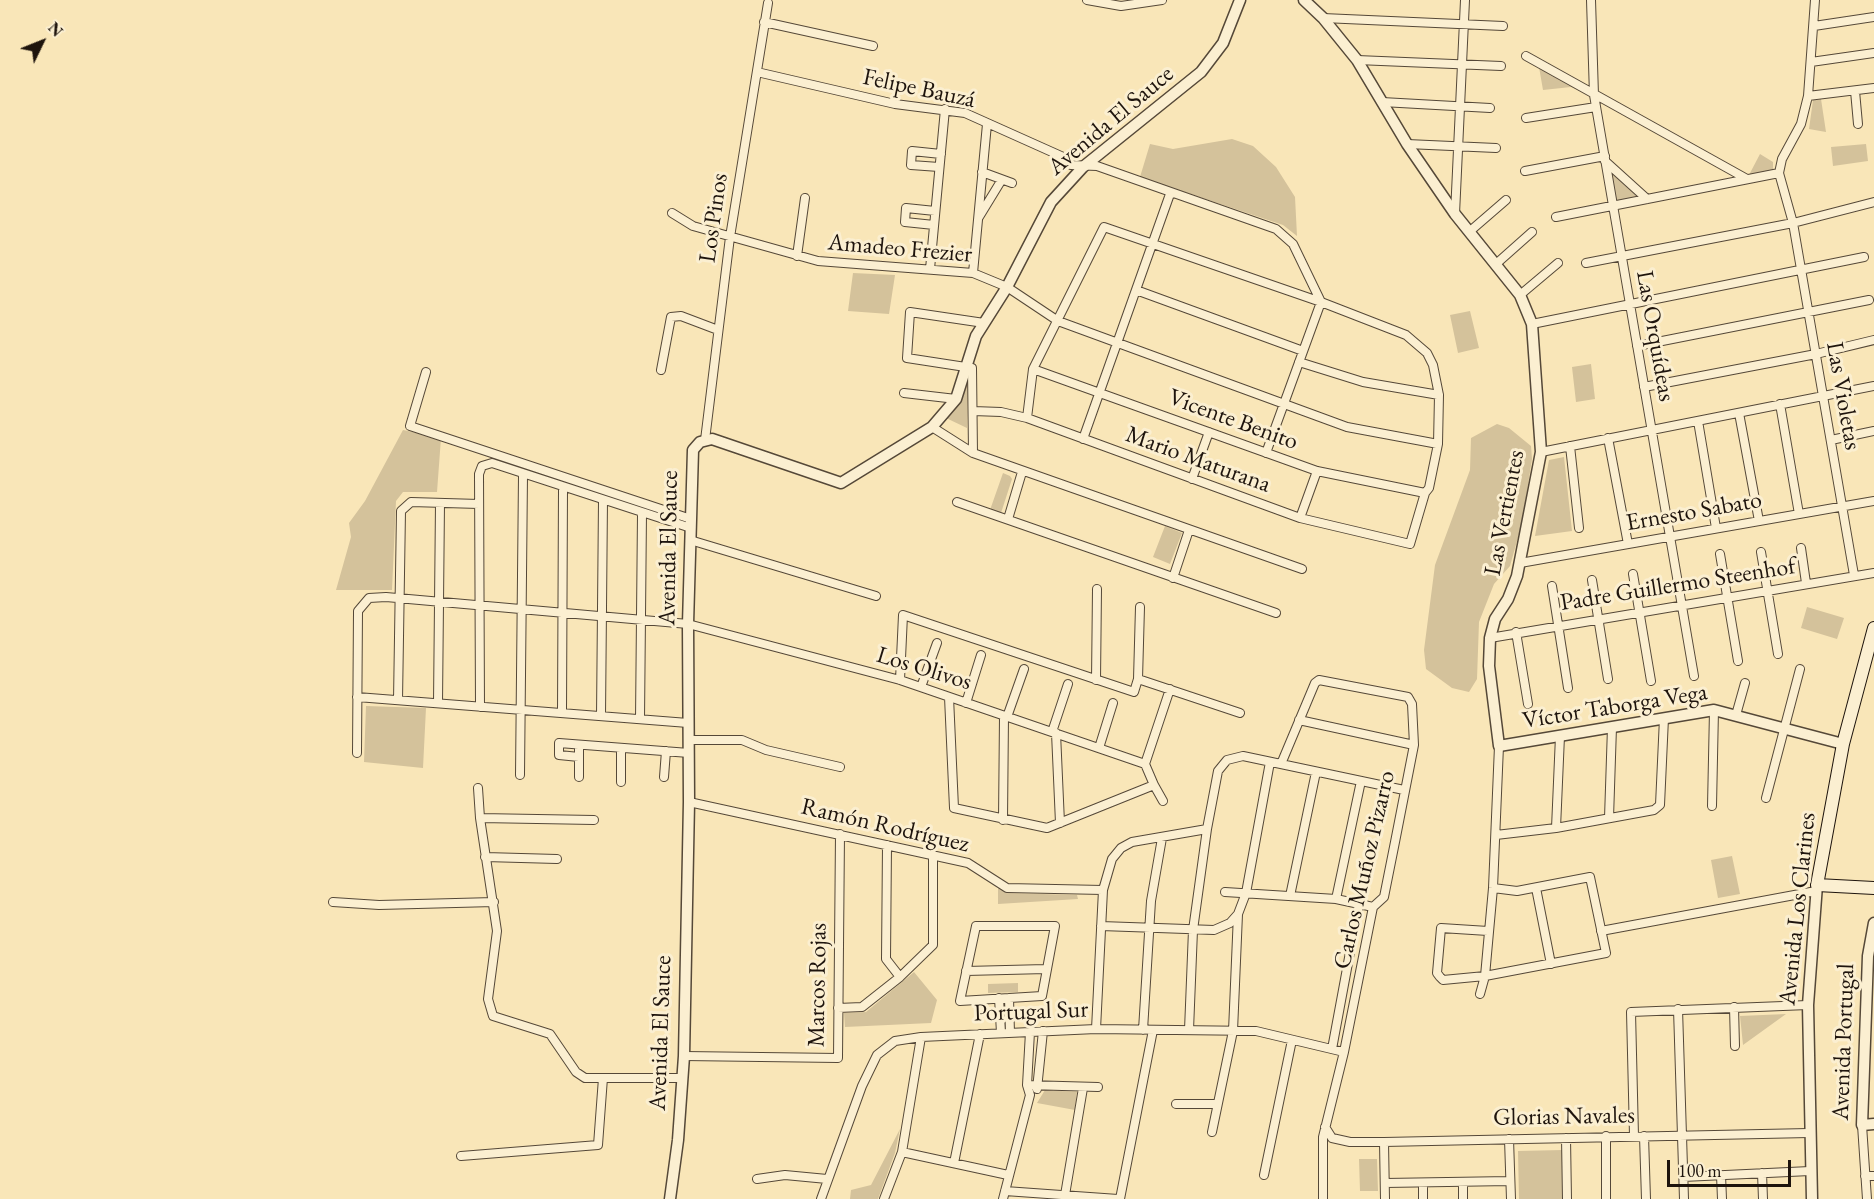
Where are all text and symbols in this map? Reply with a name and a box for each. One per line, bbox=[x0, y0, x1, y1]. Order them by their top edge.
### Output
north arrow bbox=[12, 12, 72, 72]
text: N bbox=[43, 17, 68, 41]
street label: Avenida El Sauce bbox=[1042, 60, 1180, 182]
street label: Felipe Bauzá bbox=[860, 63, 978, 115]
street label: Los Pinos bbox=[693, 171, 735, 265]
street label: Amadeo Frezier bbox=[827, 228, 973, 270]
street label: Las Orquídeas bbox=[1629, 268, 1681, 404]
street label: Las Violetas bbox=[1819, 340, 1867, 452]
street label: Vicente Benito bbox=[1164, 383, 1302, 457]
street label: Mario Maturana bbox=[1122, 420, 1274, 500]
street label: Las Vertientes bbox=[1479, 448, 1531, 578]
street label: Avenida El Sauce bbox=[653, 470, 685, 626]
street label: Ernesto Sabato bbox=[1624, 486, 1764, 538]
street label: Padre Guillermo Steenhof bbox=[1558, 552, 1798, 618]
street label: Los Olivos bbox=[873, 641, 975, 697]
street label: Víctor Taborga Vega bbox=[1520, 678, 1710, 736]
street label: Carlos Muñoz Pizarro bbox=[1328, 768, 1402, 972]
street label: Ramón Rodríguez bbox=[798, 793, 972, 859]
street label: Avenida Los Clarines bbox=[1774, 811, 1822, 1007]
street label: Marcos Rojas bbox=[803, 923, 833, 1047]
street label: Avenida El Sauce bbox=[644, 955, 678, 1111]
street label: Avenida Portugal bbox=[1827, 963, 1861, 1121]
street label: Portugal Sur bbox=[973, 996, 1089, 1028]
street label: Glorias Navales bbox=[1493, 1101, 1635, 1133]
scale bar bbox=[1670, 1148, 1794, 1186]
text: 100 m bbox=[1678, 1159, 1722, 1182]

